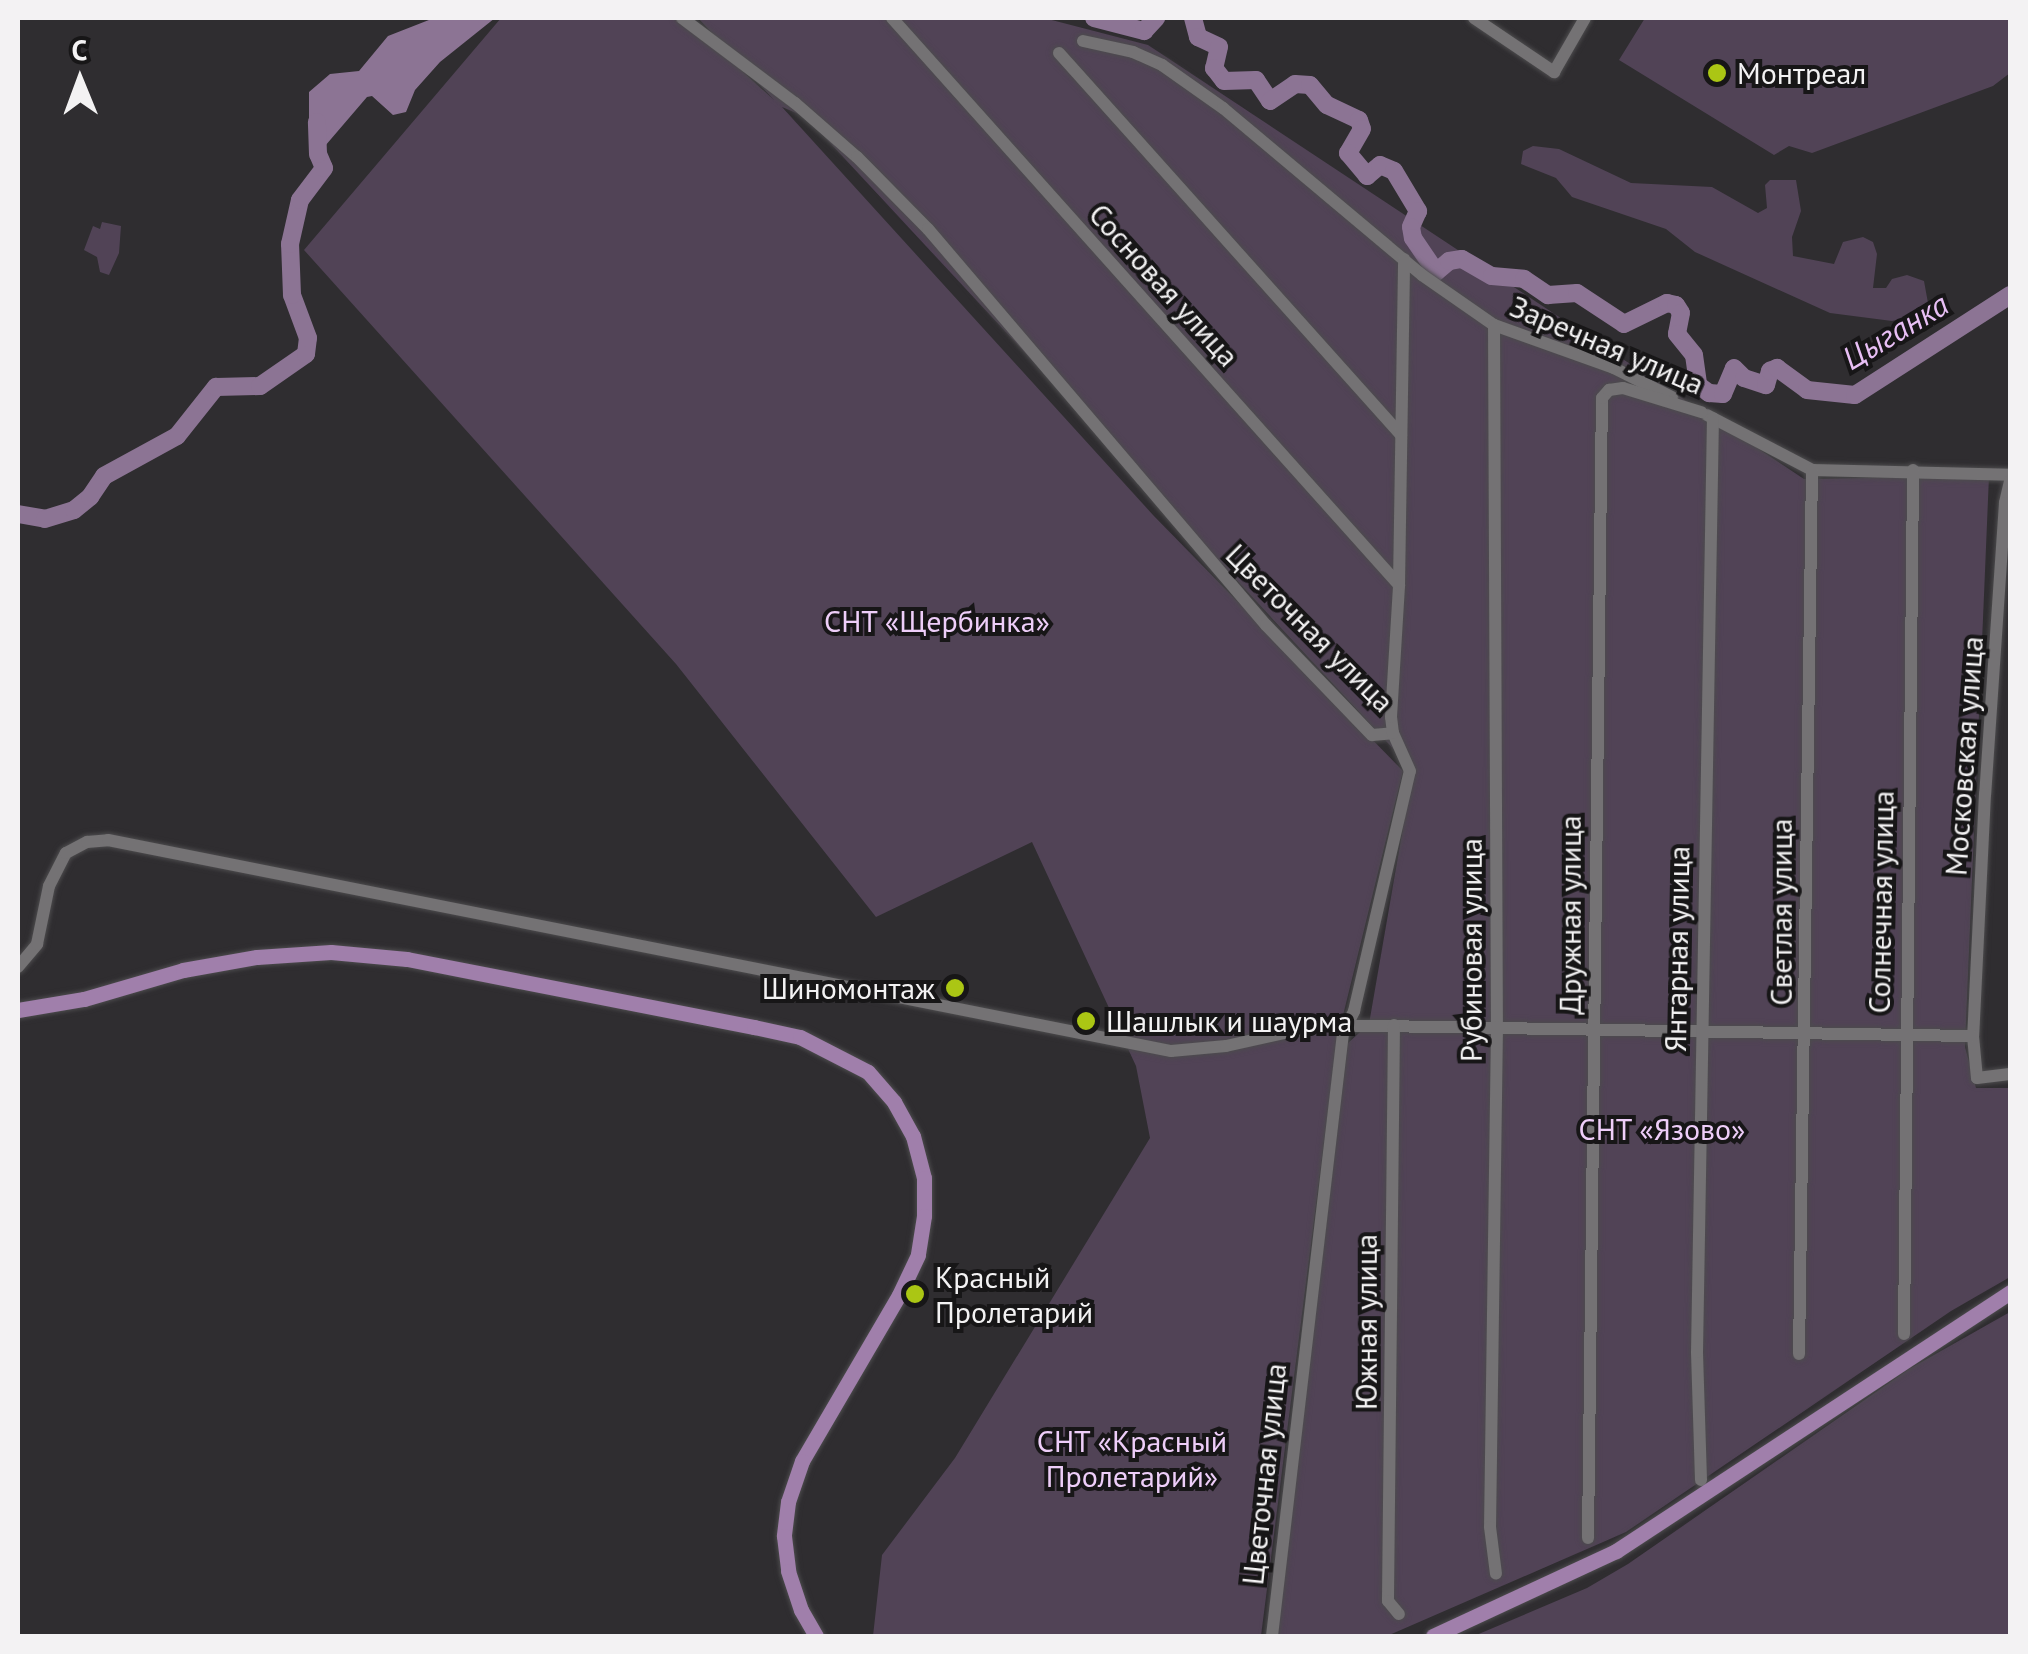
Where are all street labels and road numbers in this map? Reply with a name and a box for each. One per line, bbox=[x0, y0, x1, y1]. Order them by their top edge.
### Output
street label: Сосновая улица bbox=[1082, 196, 1246, 374]
street label: Заречная улица bbox=[1505, 288, 1709, 402]
street label: Цветочная улица bbox=[1219, 537, 1401, 719]
street label: Московская улица bbox=[1938, 635, 1990, 877]
street label: Солнечная улица bbox=[1861, 790, 1901, 1014]
street label: Дружная улица bbox=[1552, 815, 1588, 1015]
street label: Светлая улица bbox=[1763, 818, 1799, 1006]
street label: Рубиновая улица bbox=[1453, 838, 1489, 1062]
street label: Янтарная улица bbox=[1657, 846, 1697, 1052]
street label: Южная улица bbox=[1348, 1234, 1384, 1410]
street label: Цветочная улица bbox=[1234, 1361, 1294, 1587]

